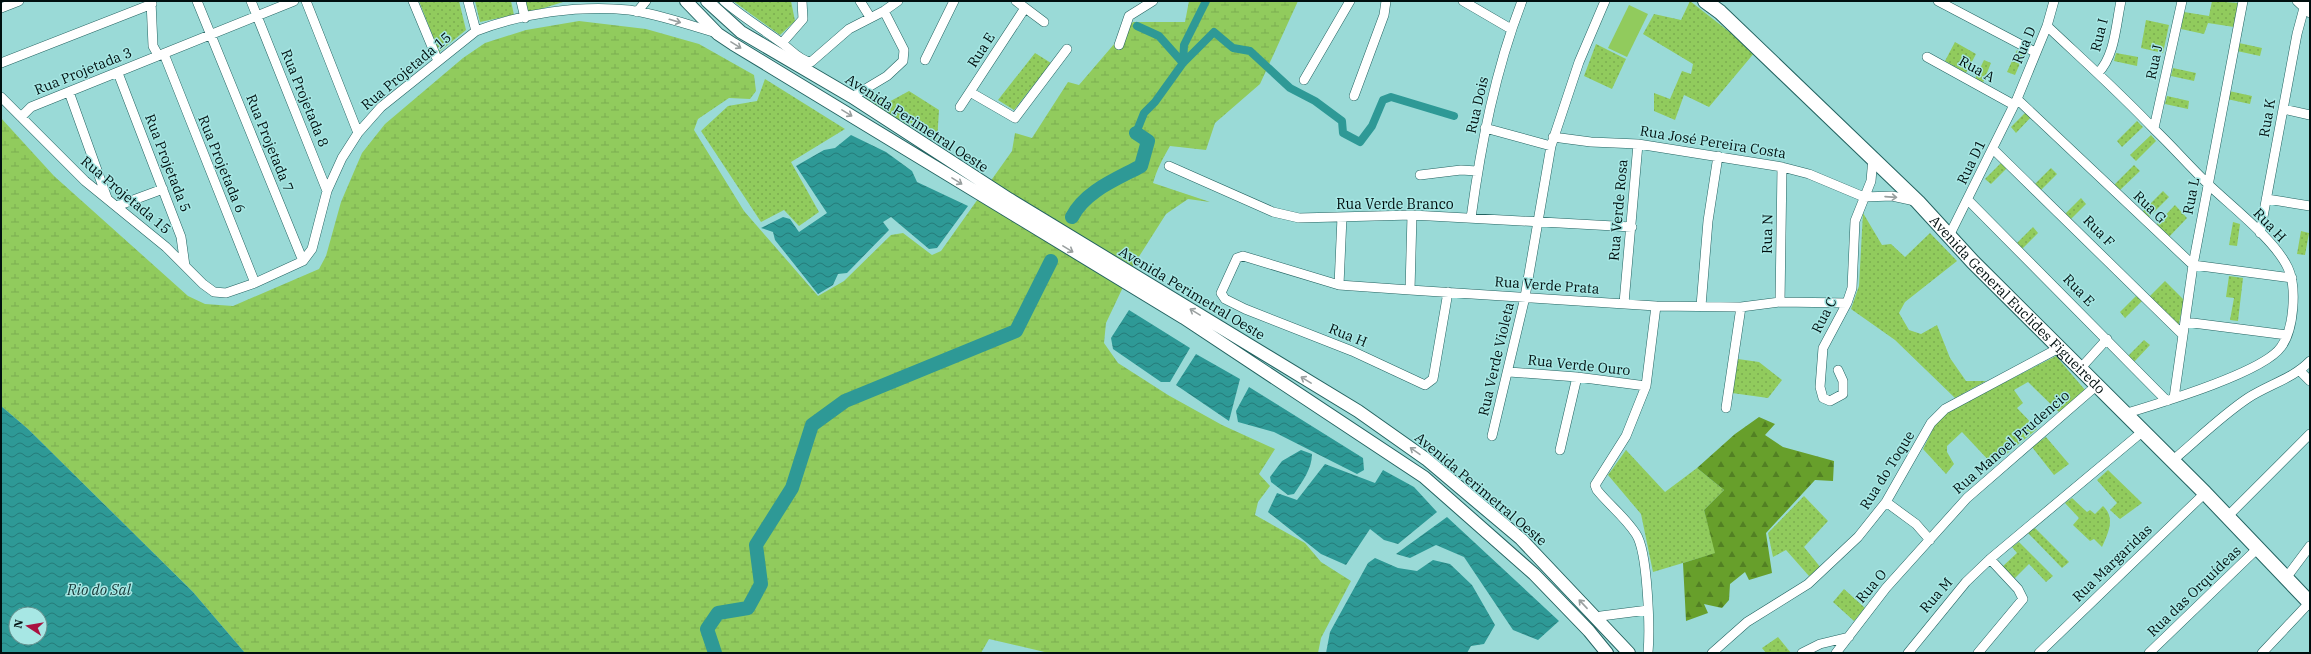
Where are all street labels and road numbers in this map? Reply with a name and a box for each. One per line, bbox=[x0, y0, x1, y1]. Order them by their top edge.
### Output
street label: Rua I bbox=[2086, 16, 2112, 54]
street label: Rua D bbox=[2008, 24, 2040, 66]
street label: Rua Projetada 15 bbox=[357, 28, 455, 114]
street label: Rua E bbox=[963, 29, 999, 71]
street label: Rua Projetada 3 bbox=[32, 43, 134, 99]
street label: Rua J bbox=[2142, 43, 2166, 81]
street label: Rua Projetada 8 bbox=[277, 47, 333, 149]
street label: Rua A bbox=[1956, 52, 1999, 86]
street label: Avenida Perimetral Oeste bbox=[842, 70, 992, 176]
street label: Rua Dois bbox=[1462, 75, 1492, 135]
street label: Rua Projetada 7 bbox=[242, 92, 298, 194]
street label: Rua K bbox=[2255, 97, 2279, 139]
street label: Rua Projetada 5 bbox=[141, 111, 195, 215]
street label: Rua Projetada 6 bbox=[194, 113, 250, 215]
street label: Rua José Pereira Costa bbox=[1639, 122, 1788, 163]
street label: Rua D1 bbox=[1953, 137, 1989, 187]
street label: Rua Projetada 15 bbox=[77, 152, 175, 238]
street label: Rua Verde Rosa bbox=[1605, 158, 1631, 262]
street label: Rua L bbox=[2179, 176, 2203, 216]
street label: Rua G bbox=[2130, 187, 2170, 227]
street label: Rua Verde Branco bbox=[1336, 195, 1454, 213]
street label: Rua H bbox=[2250, 204, 2290, 246]
street label: Rua F bbox=[2079, 211, 2119, 251]
street label: Avenida General Euclides Figueiredo bbox=[1926, 212, 2109, 398]
street label: Rua N bbox=[1758, 214, 1776, 254]
street label: Avenida Perimetral Oeste bbox=[1116, 242, 1268, 344]
street label: Rua E bbox=[2059, 270, 2099, 310]
street label: Rua Verde Prata bbox=[1494, 272, 1600, 298]
street label: Rua C bbox=[1807, 294, 1841, 336]
street label: Rua Verde Violeta bbox=[1474, 300, 1518, 418]
street label: Rua H bbox=[1326, 319, 1370, 351]
street label: Rua Verde Ouro bbox=[1527, 351, 1631, 379]
street label: Rua Manoel Prudencio bbox=[1949, 386, 2073, 498]
street label: Rua do Toque bbox=[1856, 427, 1918, 513]
street label: Avenida Perimetral Oeste bbox=[1411, 428, 1551, 550]
street label: Rua Margaridas bbox=[2068, 520, 2156, 606]
street label: Rua das Orquídeas bbox=[2143, 542, 2245, 640]
street label: Rua O bbox=[1852, 565, 1890, 607]
street label: Rua M bbox=[1916, 574, 1956, 616]

